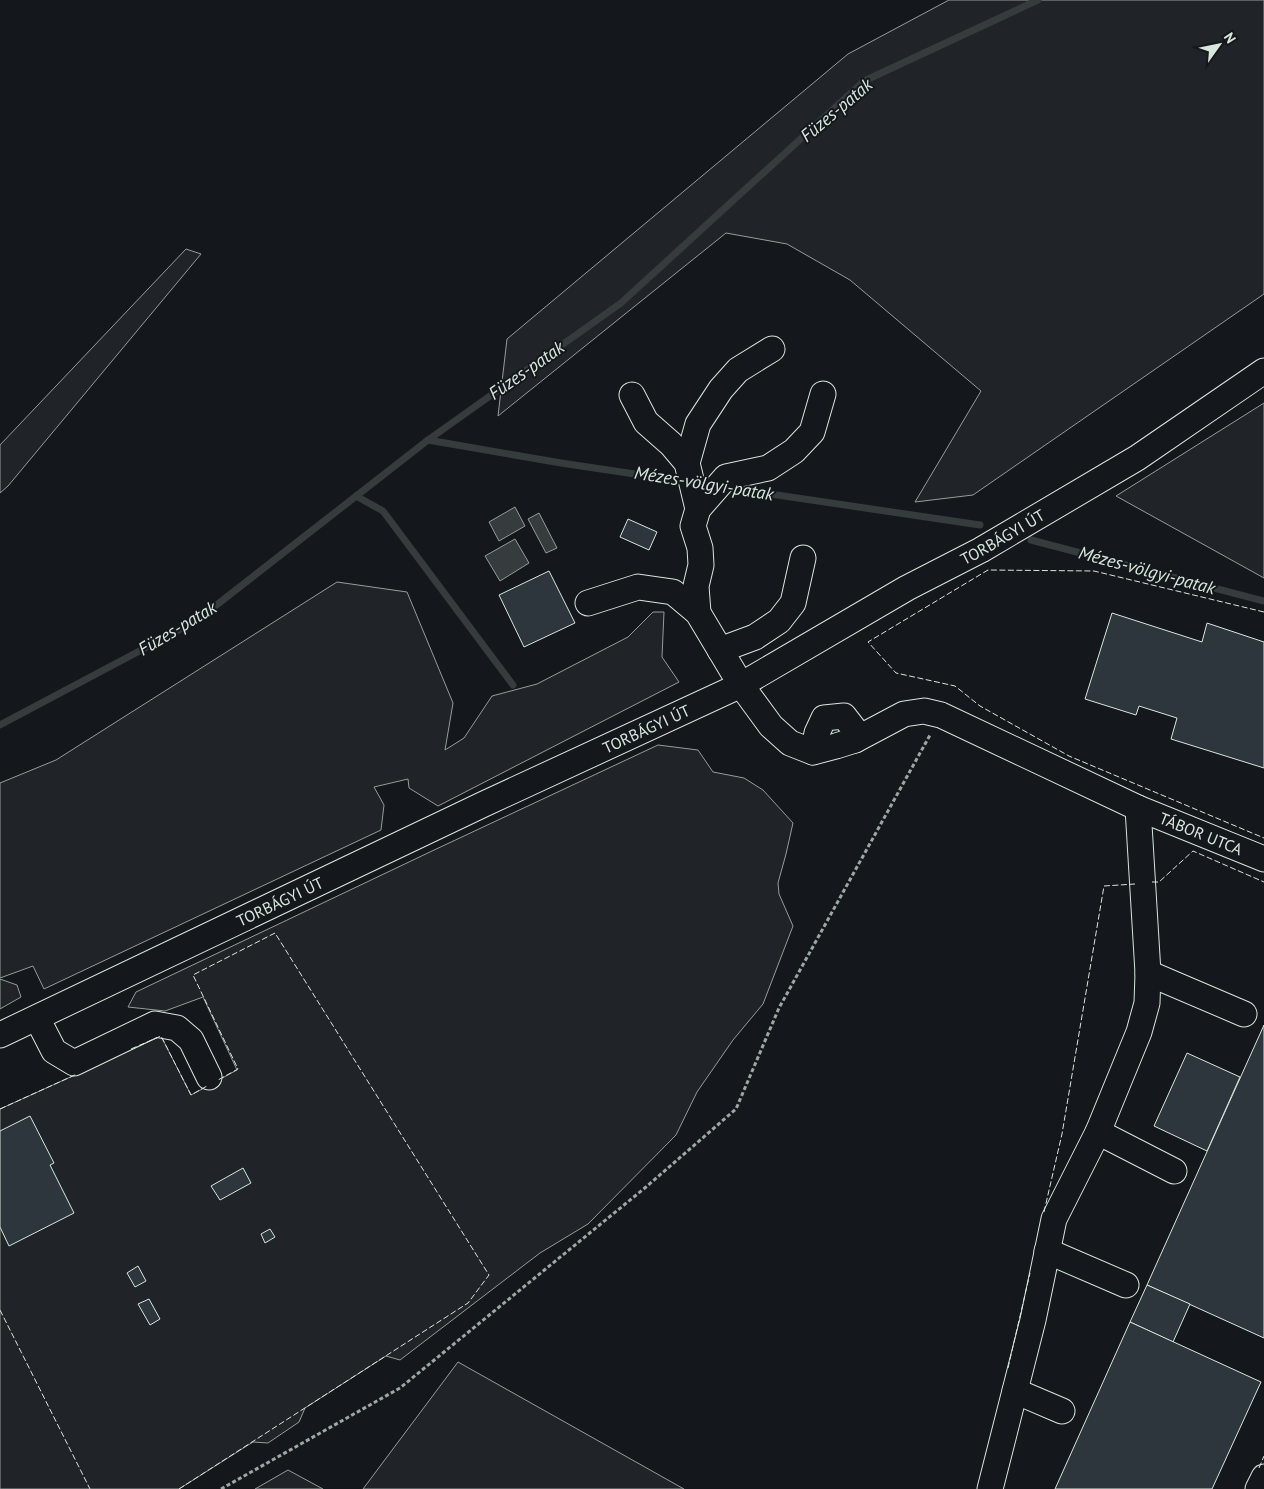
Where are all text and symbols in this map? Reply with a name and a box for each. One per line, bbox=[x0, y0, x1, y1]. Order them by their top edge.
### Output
north arrow bbox=[1194, 20, 1244, 70]
text: N bbox=[1220, 29, 1240, 47]
water label: Füzes-patak bbox=[795, 72, 878, 147]
water label: Füzes-patak bbox=[484, 335, 569, 405]
water label: Mézes-völgyi-patak bbox=[633, 461, 776, 506]
street label: TORBÁGYI ÚT bbox=[957, 505, 1048, 569]
water label: Mézes-völgyi-patak bbox=[1076, 541, 1219, 600]
water label: Füzes-patak bbox=[134, 595, 221, 660]
street label: TORBÁGYI ÚT bbox=[599, 700, 693, 758]
street label: TÁBOR UTCA bbox=[1156, 808, 1246, 859]
street label: TORBÁGYI ÚT bbox=[233, 872, 327, 931]

